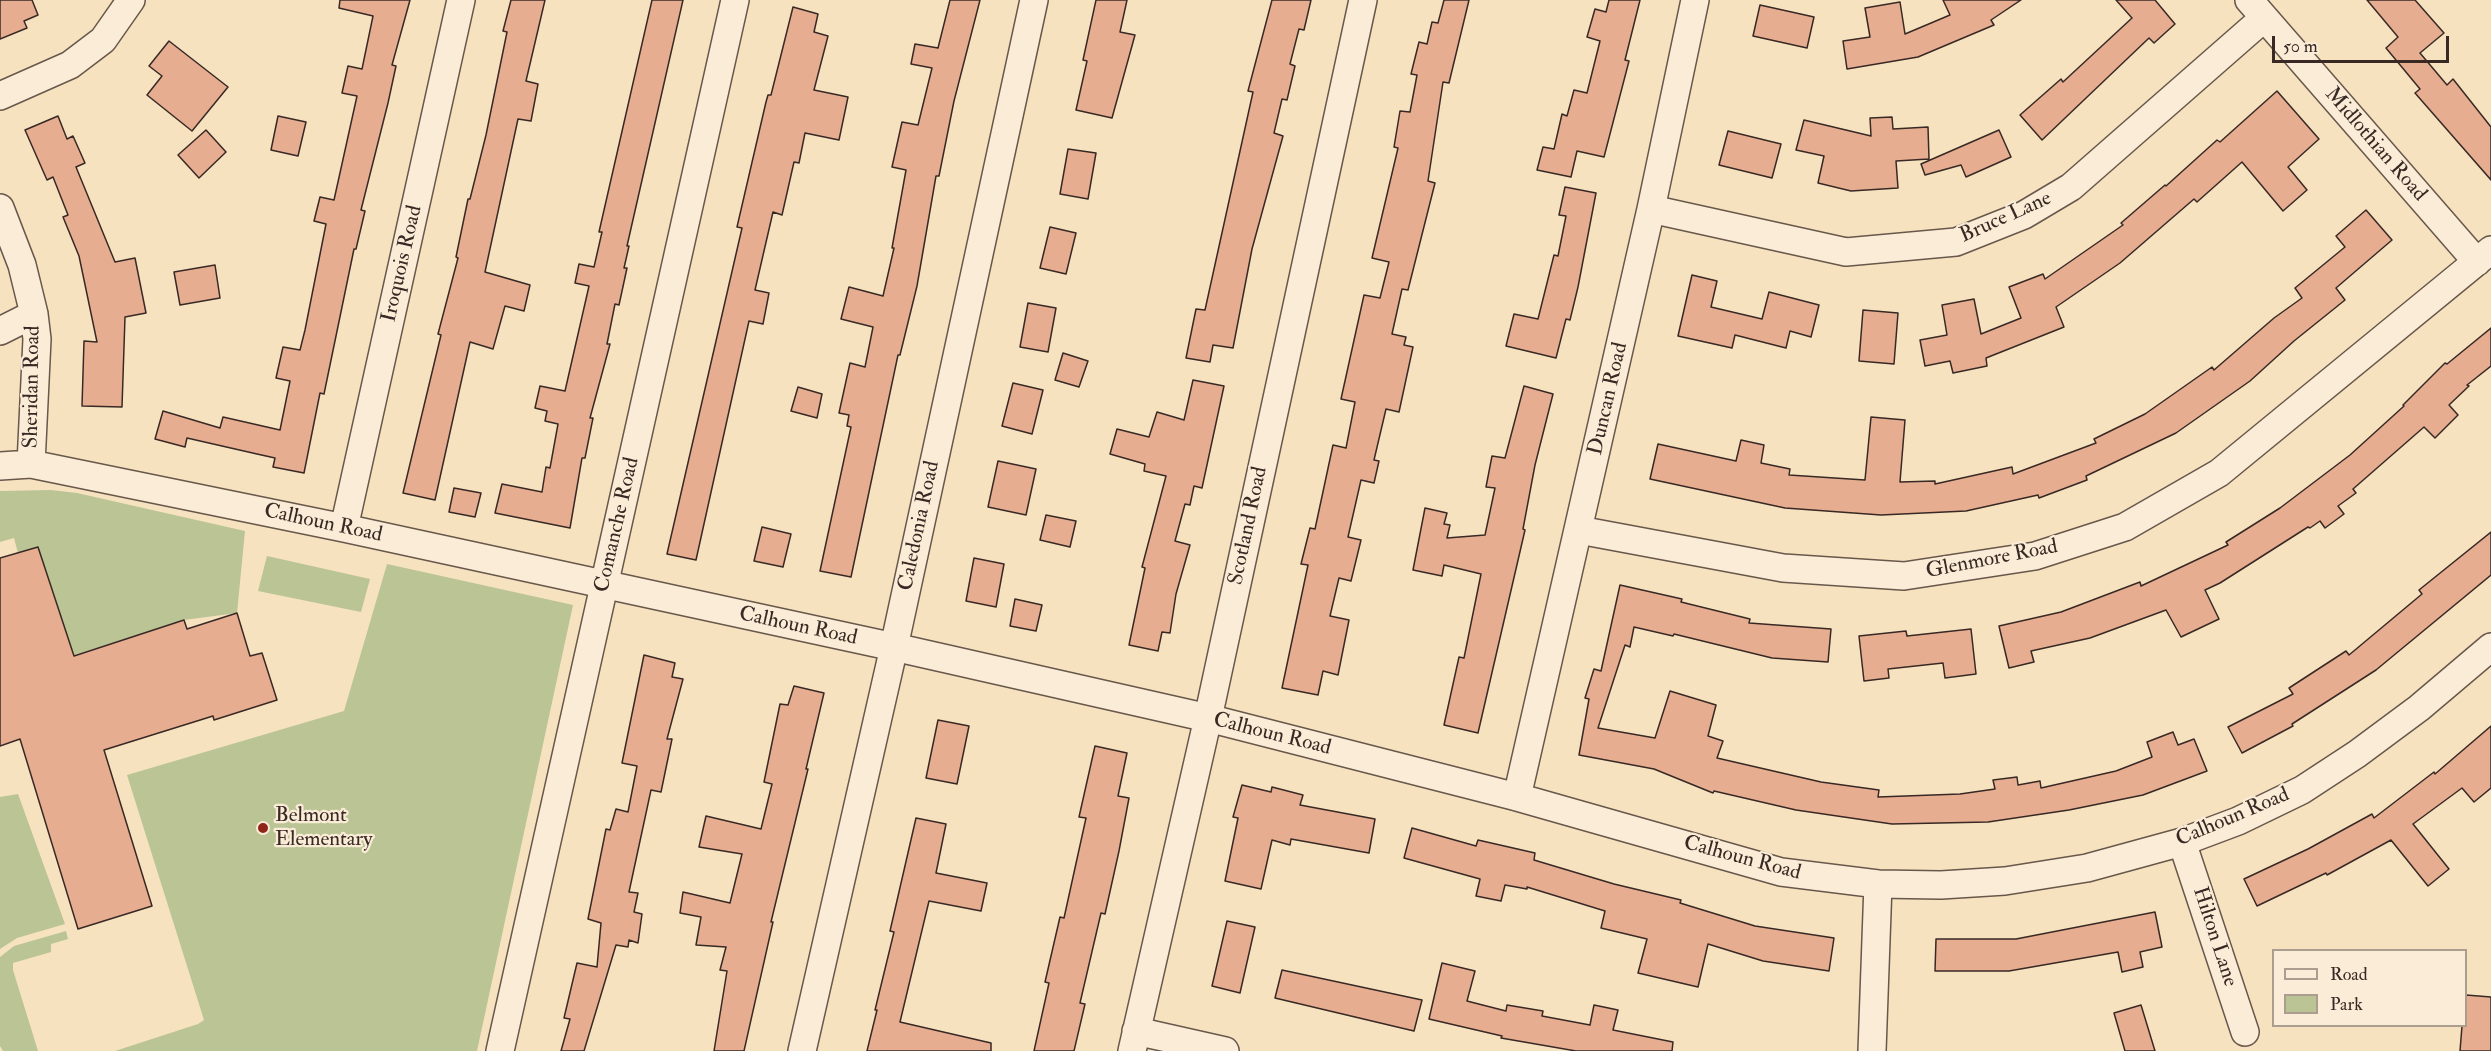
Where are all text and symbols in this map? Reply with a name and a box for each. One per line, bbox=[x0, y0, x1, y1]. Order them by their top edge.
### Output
scale bar bbox=[2275, 24, 2452, 62]
text: 50 m bbox=[2283, 35, 2318, 58]
street label: Midlothian Road bbox=[2319, 83, 2431, 207]
street label: Bruce Lane bbox=[1956, 187, 2056, 249]
street label: Iroquois Road bbox=[377, 203, 429, 325]
street label: Sheridan Road bbox=[19, 325, 47, 449]
street label: Duncan Road bbox=[1584, 340, 1634, 458]
street label: Comanche Road bbox=[590, 455, 646, 595]
street label: Caledonia Road bbox=[894, 459, 946, 593]
street label: Scotland Road bbox=[1224, 464, 1274, 588]
street label: Calhoun Road bbox=[261, 499, 385, 549]
street label: Glenmore Road bbox=[1924, 535, 2060, 585]
street label: Calhoun Road bbox=[736, 602, 860, 652]
street label: Calhoun Road bbox=[1211, 708, 1333, 762]
street label: Calhoun Road bbox=[2173, 783, 2293, 853]
place label: Belmont Elementary bbox=[275, 803, 372, 853]
marker: Belmont Elementary bbox=[256, 821, 270, 835]
street label: Calhoun Road bbox=[1681, 831, 1803, 887]
street label: Hilton Lane bbox=[2186, 884, 2242, 990]
legend bbox=[2272, 949, 2467, 1027]
text: Road bbox=[2330, 963, 2368, 986]
text: Park bbox=[2330, 993, 2363, 1016]

